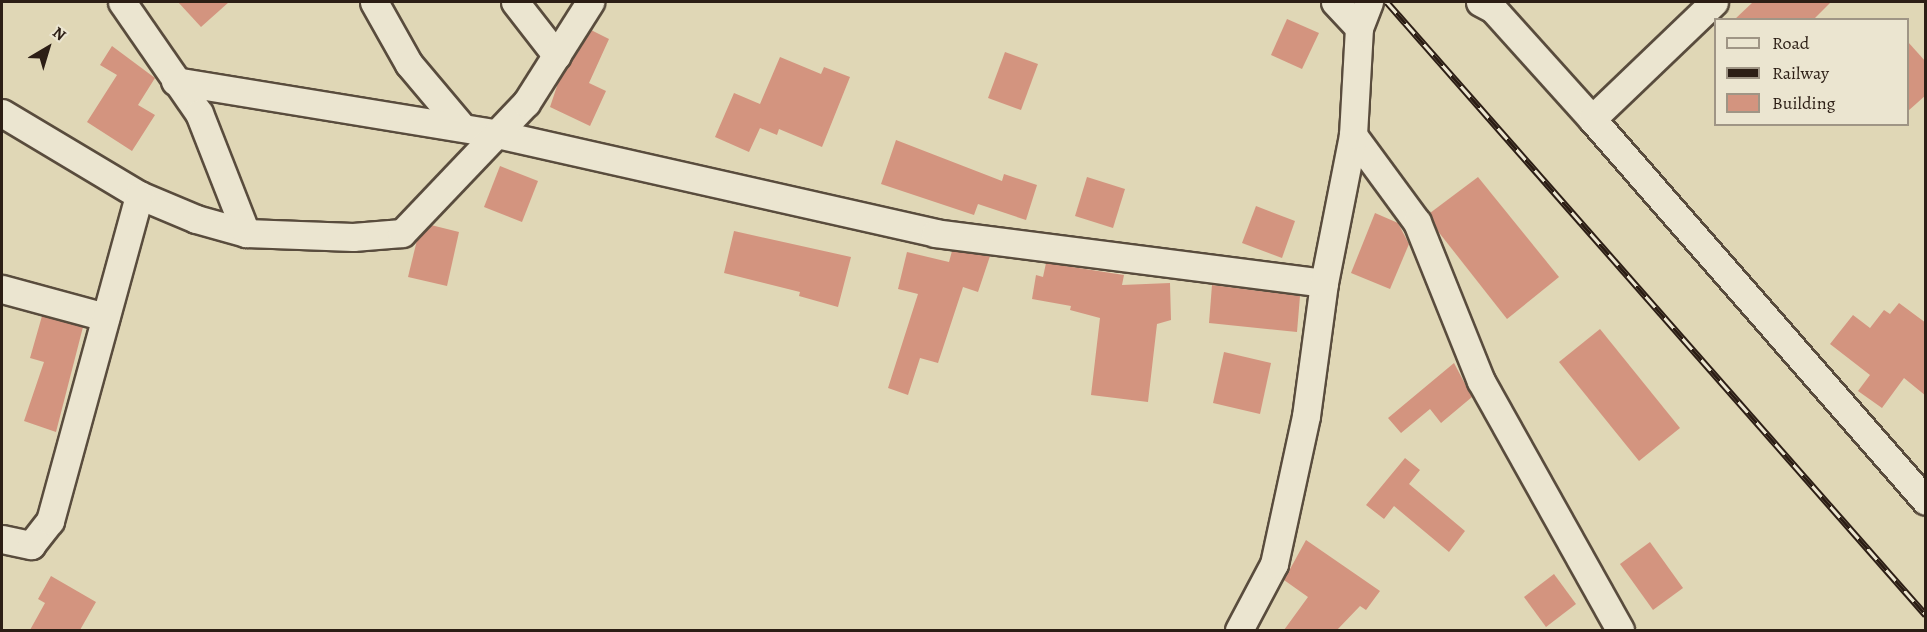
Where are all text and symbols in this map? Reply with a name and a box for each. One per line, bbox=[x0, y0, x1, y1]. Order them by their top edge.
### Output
north arrow bbox=[18, 18, 78, 78]
legend bbox=[1714, 18, 1909, 126]
text: N bbox=[48, 22, 70, 46]
text: Road bbox=[1772, 31, 1809, 55]
text: Railway bbox=[1772, 61, 1829, 85]
text: Building bbox=[1772, 91, 1836, 115]

